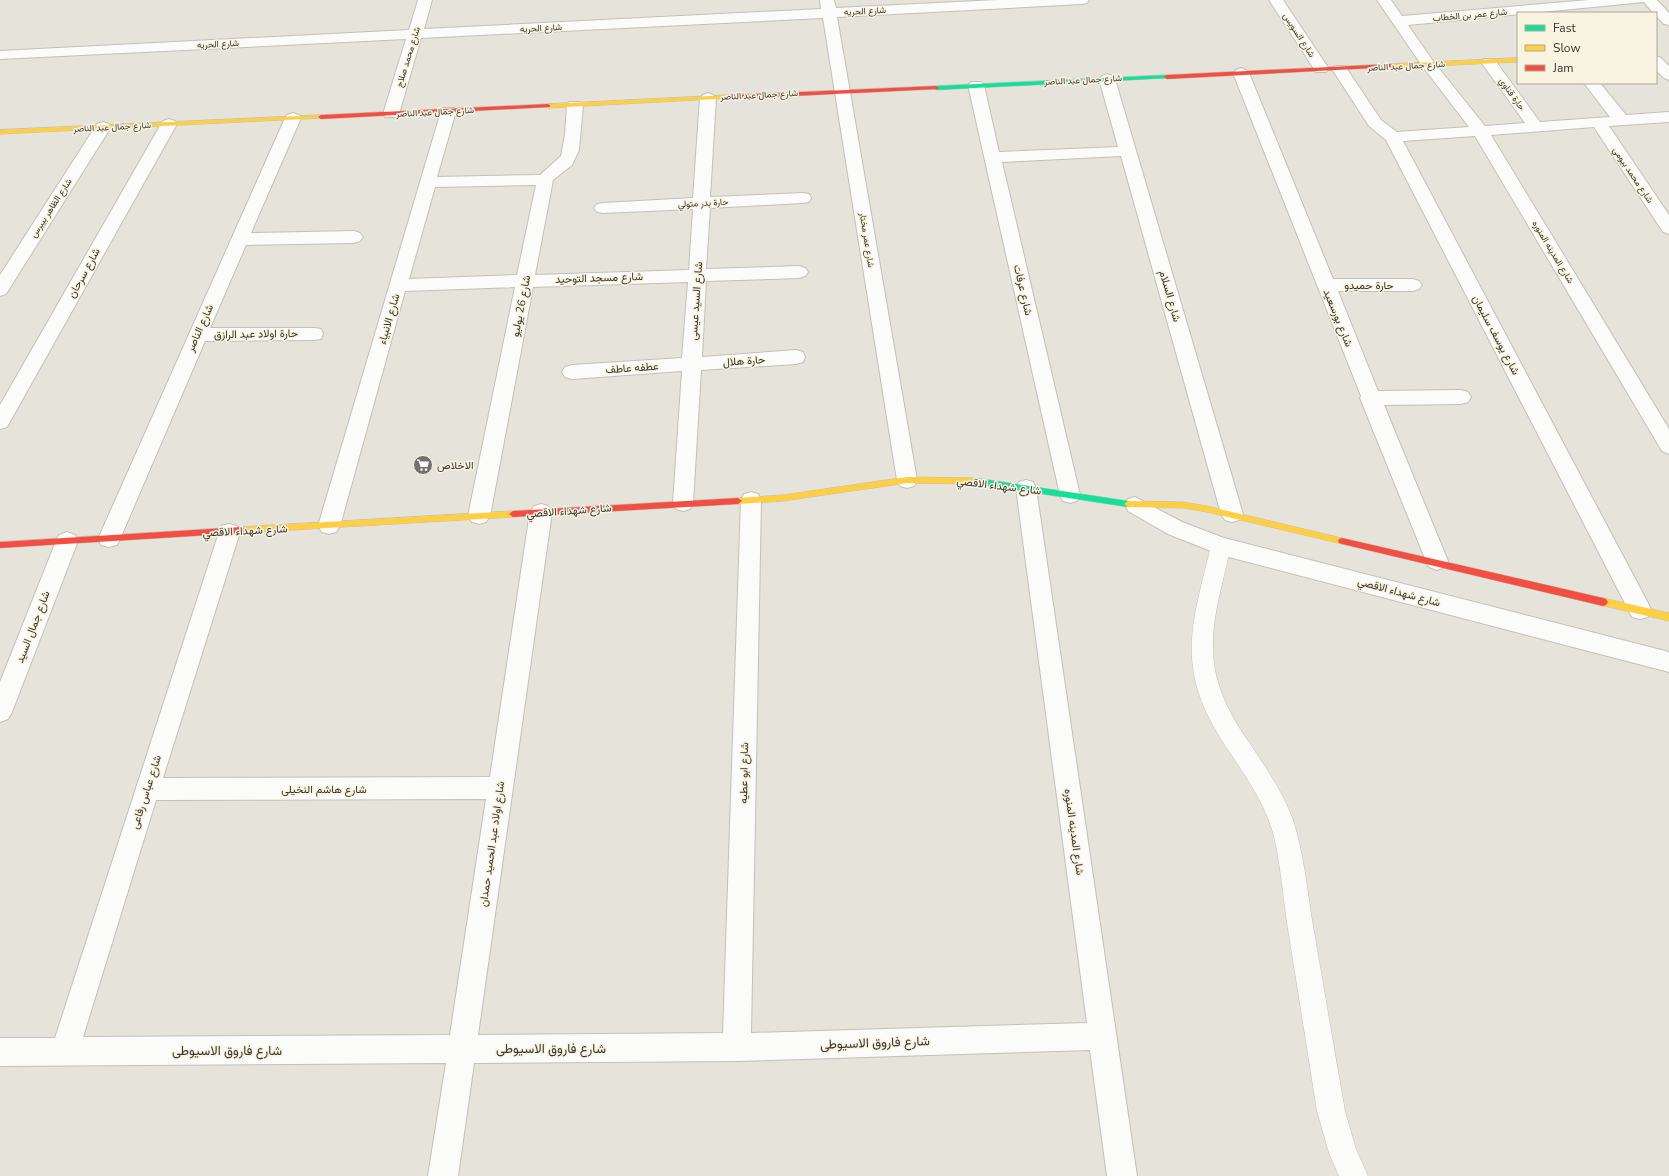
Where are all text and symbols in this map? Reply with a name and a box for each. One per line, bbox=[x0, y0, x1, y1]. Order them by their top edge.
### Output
street label: شارع الحريه bbox=[844, 4, 886, 18]
street label: شارع عمر بن الخطاب bbox=[1432, 6, 1508, 24]
street label: شارع السويس bbox=[1280, 10, 1318, 60]
legend bbox=[1517, 12, 1657, 84]
text: Fast bbox=[1553, 20, 1576, 36]
street label: شارع الحريه bbox=[520, 21, 562, 35]
street label: شارع محمد صلاح bbox=[393, 25, 423, 89]
street label: شارع الحريه bbox=[197, 37, 239, 51]
text: Slow bbox=[1553, 40, 1581, 56]
street label: شارع جمال عبد الناصر bbox=[1366, 58, 1445, 74]
text: Jam bbox=[1552, 60, 1574, 76]
street label: شارع جمال عبد الناصر bbox=[1043, 72, 1122, 88]
street label: حارة قناوي bbox=[1495, 75, 1528, 113]
street label: شارع جمال عبد الناصر bbox=[719, 87, 798, 103]
street label: شارع جمال عبد الناصر bbox=[395, 104, 474, 120]
street label: شارع جمال عبد الناصر bbox=[72, 119, 151, 135]
street label: شارع محمد بيومي bbox=[1609, 145, 1656, 206]
street label: شارع الظاهر بيبرس bbox=[27, 176, 75, 240]
street label: حارة بدر متولي bbox=[677, 196, 729, 211]
street label: شارع عمر مختار bbox=[857, 210, 877, 269]
street label: شارع المدينه المنوره bbox=[1529, 218, 1577, 286]
street label: شارع سرحان bbox=[64, 245, 104, 301]
street label: شارع السيد عيسى bbox=[686, 261, 706, 341]
street label: شارع عرفات bbox=[1010, 263, 1036, 317]
street label: شارع السلام bbox=[1155, 268, 1185, 324]
street label: شارع مسجد التوحيد bbox=[555, 269, 644, 287]
street label: شارع 26 يوليو bbox=[508, 274, 534, 338]
street label: حارة حميدو bbox=[1344, 278, 1394, 293]
street label: شارع بورسعيد bbox=[1320, 287, 1356, 349]
street label: شارع الانبياء bbox=[375, 292, 403, 346]
street label: شارع يوسف سليمان bbox=[1469, 292, 1524, 378]
street label: شارع الناصر bbox=[182, 301, 217, 355]
street label: حارة اولاد عبد الرازق bbox=[214, 326, 298, 342]
street label: حارة هلال bbox=[722, 352, 766, 370]
street label: عطفه عاطف bbox=[605, 359, 659, 377]
supermarket icon: الاخلاص bbox=[412, 454, 434, 476]
place label: الاخلاص bbox=[437, 458, 474, 473]
street label: شارع شهداء الاقصي bbox=[956, 473, 1043, 501]
street label: شارع شهداء الاقصي bbox=[526, 501, 612, 523]
street label: شارع شهداء الاقصي bbox=[202, 521, 288, 543]
street label: شارع شهداء الاقصي bbox=[1355, 574, 1442, 612]
street label: شارع جمال السيد bbox=[12, 588, 54, 665]
street label: شارع ابو عطيه bbox=[736, 742, 752, 804]
street label: شارع عباس رفاعى bbox=[127, 753, 165, 831]
street label: شارع اولاد عبد الحميد حمدان bbox=[476, 780, 508, 908]
street label: شارع هاشم النخيلى bbox=[281, 782, 367, 797]
street label: شارع المدينه المنوره bbox=[1061, 788, 1088, 877]
street label: شارع فاروق الاسيوطى bbox=[820, 1032, 930, 1054]
street label: شارع فاروق الاسيوطى bbox=[496, 1040, 606, 1058]
street label: شارع فاروق الاسيوطى bbox=[172, 1042, 282, 1060]

